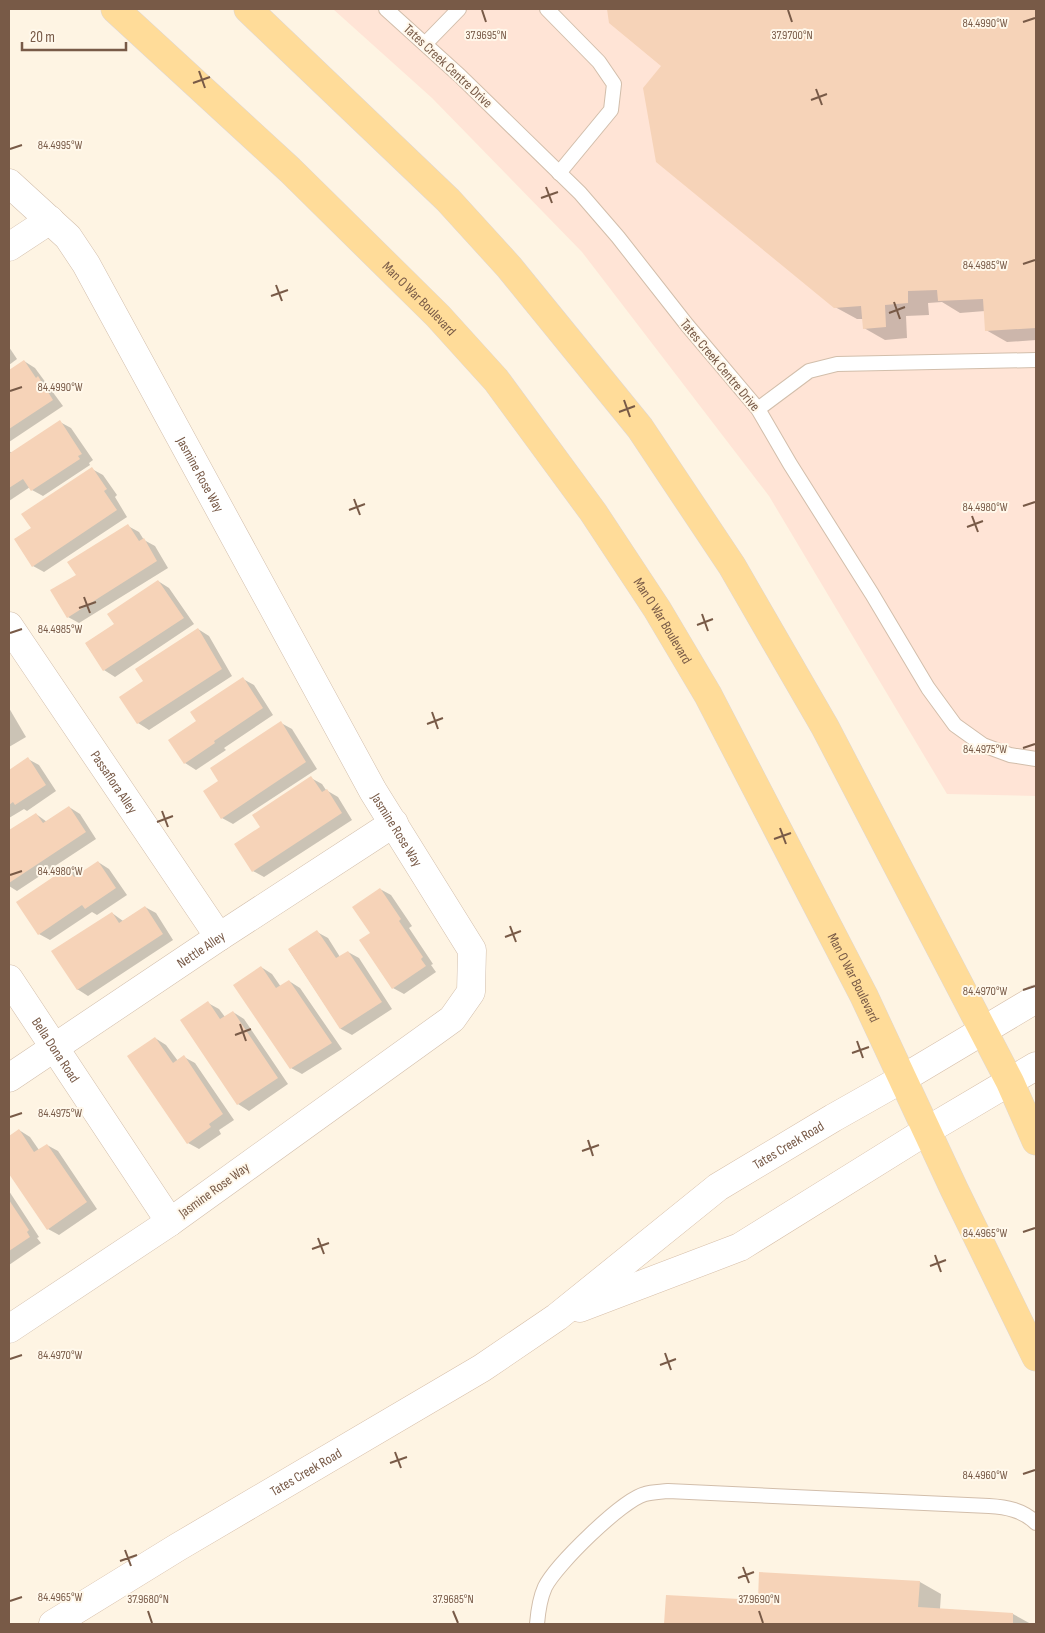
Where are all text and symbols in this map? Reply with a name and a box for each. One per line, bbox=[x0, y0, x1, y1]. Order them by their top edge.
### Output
text: 84.4990°W bbox=[962, 16, 1008, 31]
scale bar bbox=[22, 20, 126, 52]
street label: Tates Creek Centre Drive bbox=[400, 20, 496, 112]
text: 20 m bbox=[30, 28, 55, 47]
text: 37.9695°N bbox=[465, 28, 507, 43]
text: 37.9700°N bbox=[771, 28, 813, 43]
text: 84.4995°W bbox=[38, 138, 82, 153]
street label: Man O War Boulevard bbox=[379, 258, 460, 339]
text: 84.4985°W bbox=[963, 258, 1007, 273]
street label: Tates Creek Centre Drive bbox=[676, 315, 764, 415]
text: 84.4990°W bbox=[37, 380, 83, 395]
street label: Jasmine Rose Way bbox=[173, 433, 228, 516]
text: 84.4980°W bbox=[962, 500, 1008, 515]
street label: Man O War Boulevard bbox=[630, 574, 696, 667]
text: 84.4985°W bbox=[38, 622, 82, 637]
text: 84.4975°W bbox=[963, 742, 1007, 757]
street label: Passaflora Alley bbox=[87, 747, 142, 817]
street label: Jasmine Rose Way bbox=[367, 789, 427, 870]
text: 84.4980°W bbox=[37, 864, 83, 879]
street label: Nettle Alley bbox=[174, 927, 228, 971]
street label: Man O War Boulevard bbox=[824, 930, 884, 1025]
text: 84.4970°W bbox=[963, 984, 1007, 999]
street label: Bella Dona Road bbox=[28, 1014, 84, 1086]
text: 84.4975°W bbox=[38, 1106, 82, 1121]
street label: Tates Creek Road bbox=[749, 1117, 827, 1173]
street label: Jasmine Rose Way bbox=[175, 1158, 253, 1222]
text: 84.4965°W bbox=[963, 1226, 1007, 1241]
text: 84.4970°W bbox=[38, 1348, 82, 1363]
street label: Tates Creek Road bbox=[267, 1444, 345, 1499]
text: 84.4960°W bbox=[962, 1468, 1008, 1483]
text: 84.4965°W bbox=[38, 1590, 82, 1605]
text: 37.9680°N bbox=[127, 1592, 169, 1607]
text: 37.9685°N bbox=[432, 1592, 474, 1607]
text: 37.9690°N bbox=[738, 1592, 780, 1607]

